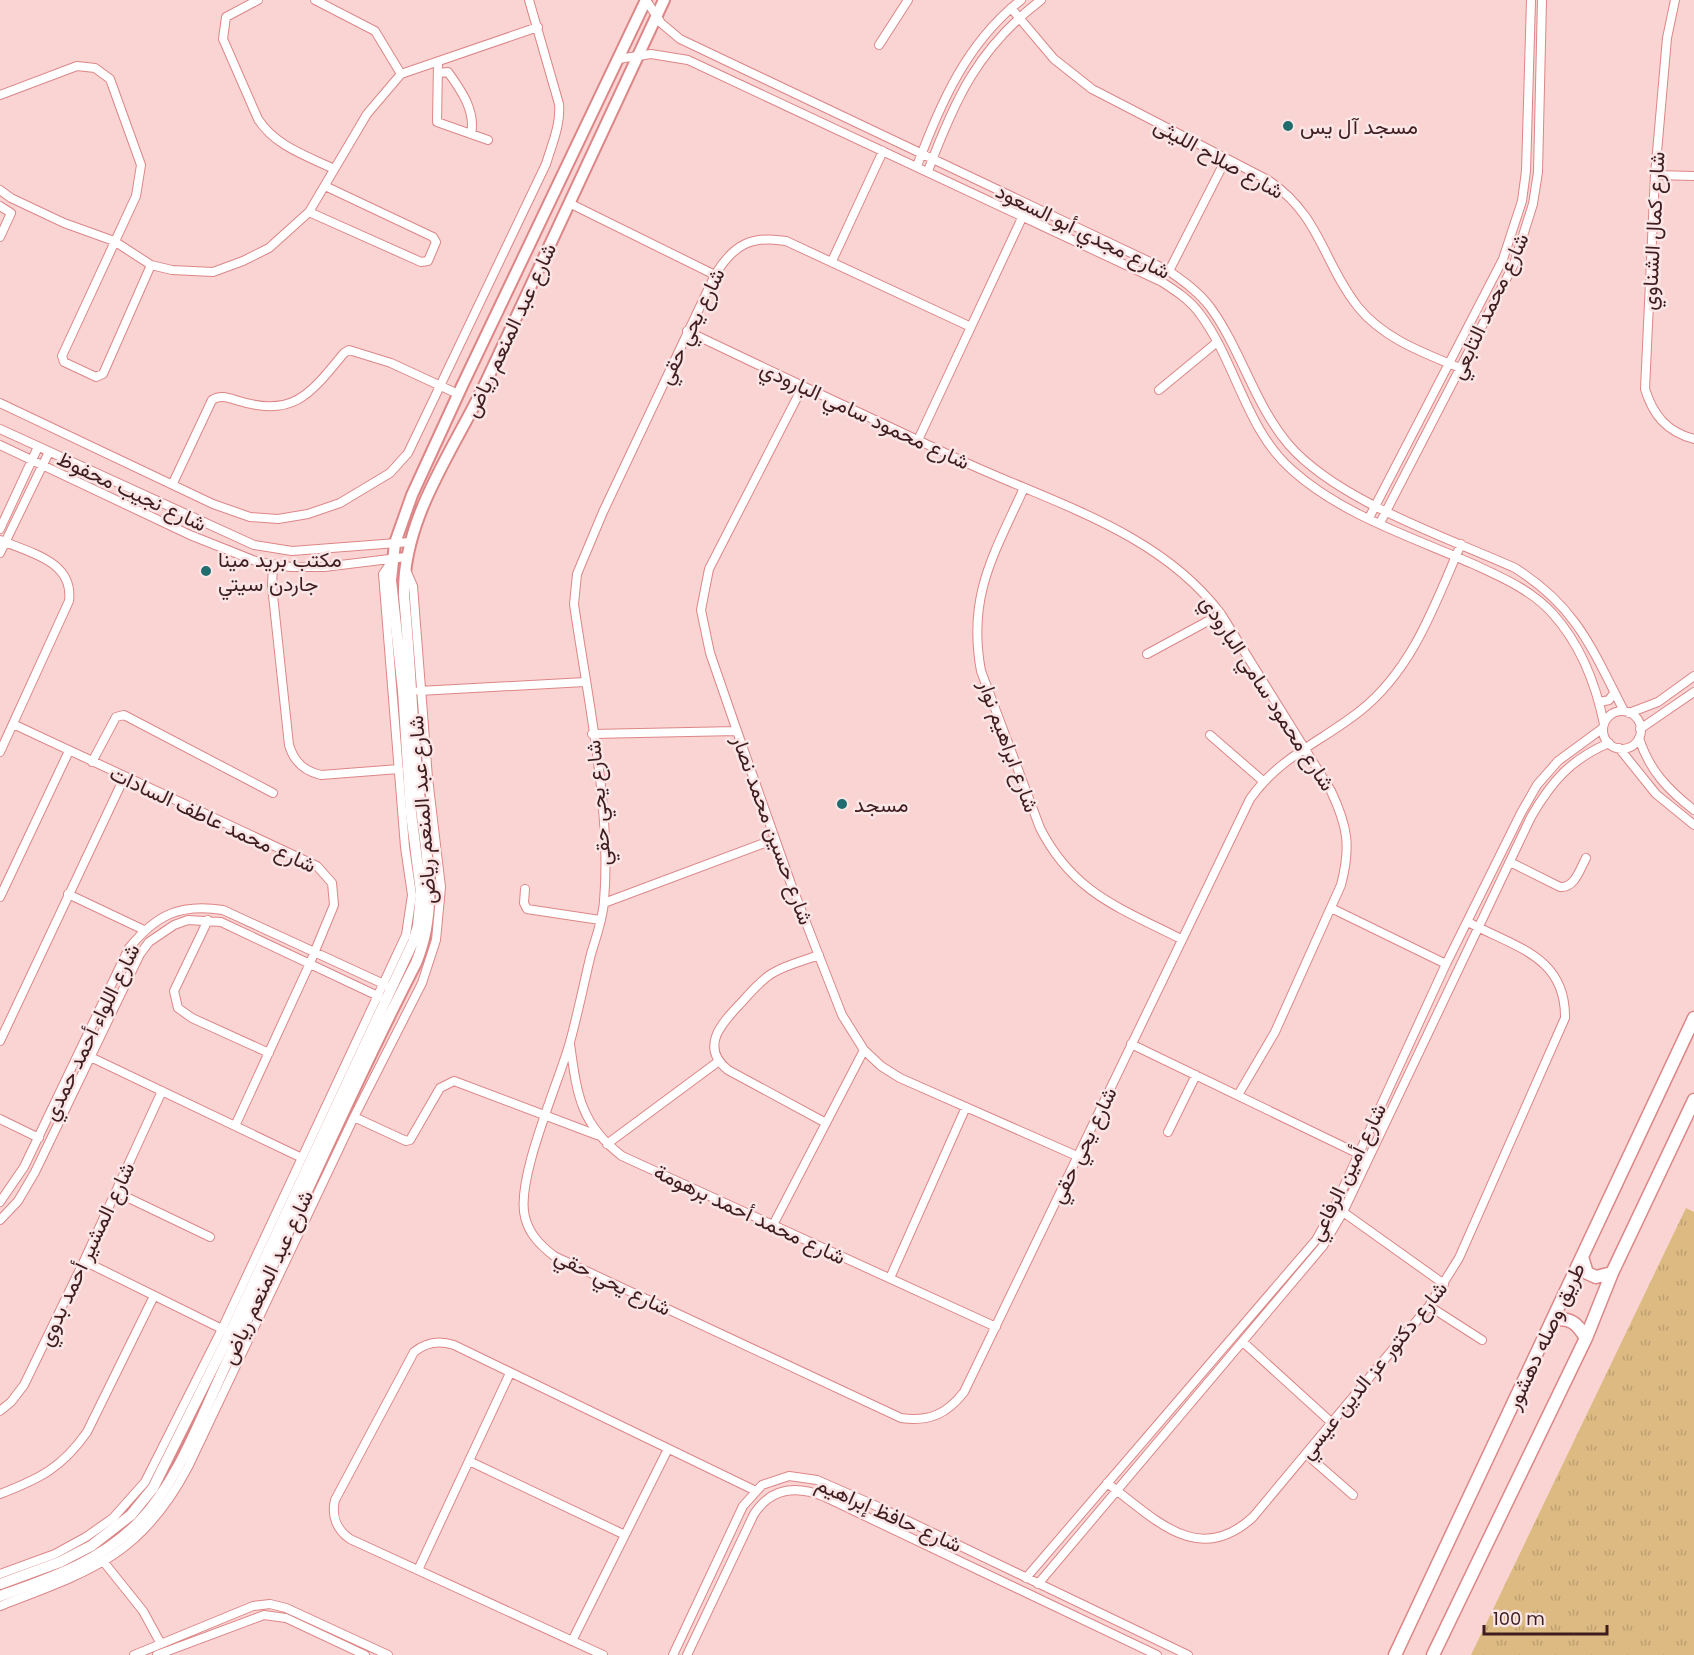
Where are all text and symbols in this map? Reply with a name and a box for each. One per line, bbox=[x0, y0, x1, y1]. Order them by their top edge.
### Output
street label: شارع صلاح الليثى bbox=[1149, 110, 1289, 206]
place label: مسجد آل يس bbox=[1300, 112, 1418, 141]
marker: مسجد آل يس bbox=[1281, 119, 1295, 133]
street label: شارع كمال الشناوي bbox=[1634, 151, 1675, 311]
street label: شارع مجدي أبو السعود bbox=[989, 176, 1175, 289]
street label: شارع محمد التابعي bbox=[1442, 228, 1538, 385]
street label: شارع عبد المنعم رياض bbox=[457, 238, 563, 422]
street label: شارع يحي حقي bbox=[650, 263, 734, 390]
street label: شارع محمود سامي البارودي bbox=[754, 354, 974, 479]
street label: شارع نجيب محفوظ bbox=[53, 444, 211, 538]
place label: مكتب بريد مينا جاردن سيتي bbox=[218, 545, 342, 601]
marker: مكتب بريد مينا جاردن سيتي bbox=[199, 564, 213, 578]
street label: شارع محمود سامي البارودي bbox=[1191, 589, 1342, 798]
street label: شارع ابراهيم نوار bbox=[971, 675, 1046, 816]
street label: شارع عبد المنعم رياض bbox=[401, 715, 443, 905]
street label: شارع حسين محمد نصار bbox=[725, 730, 821, 929]
street label: شارع يحي حقي bbox=[578, 739, 621, 867]
street label: شارع محمد عاطف السادات bbox=[105, 758, 321, 880]
place label: مسجد bbox=[854, 790, 908, 819]
marker: مسجد bbox=[835, 797, 849, 811]
street label: شارع اللواء أحمد حمدي bbox=[36, 939, 149, 1127]
street label: شارع يحي حقي bbox=[1042, 1082, 1126, 1209]
street label: شارع أمين الرفاعي bbox=[1301, 1098, 1396, 1247]
street label: شارع المشير أحمد بدوي bbox=[31, 1157, 144, 1352]
street label: شارع محمد أحمد برهومة bbox=[649, 1157, 851, 1271]
street label: شارع عبد المنعم رياض bbox=[214, 1185, 320, 1369]
street label: شارع يحي حقي bbox=[549, 1241, 676, 1325]
street label: طريق وصله دهشور bbox=[1498, 1258, 1592, 1415]
street label: شارع دكتور عز الدين عيسي bbox=[1292, 1275, 1456, 1467]
street label: شارع حافظ إبراهيم bbox=[811, 1469, 967, 1559]
scale bar bbox=[1484, 1598, 1607, 1636]
text: 100 m bbox=[1493, 1606, 1545, 1631]

